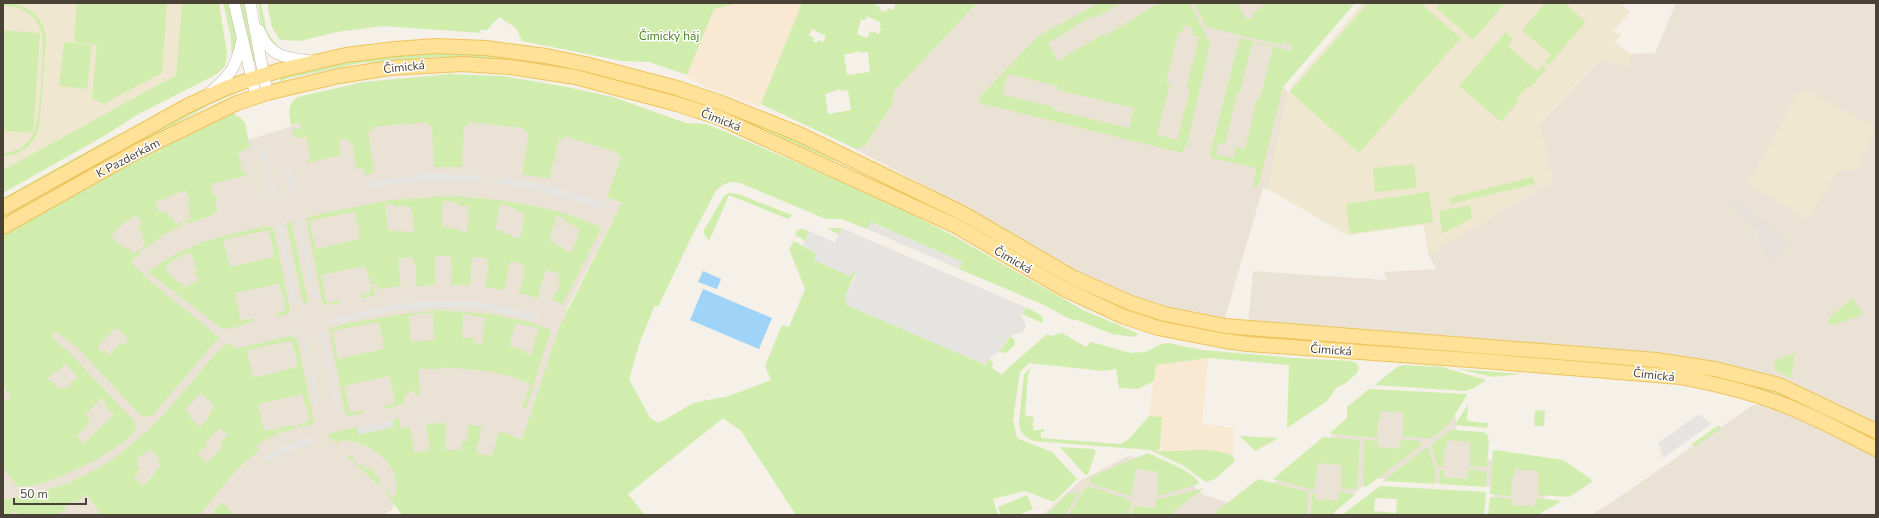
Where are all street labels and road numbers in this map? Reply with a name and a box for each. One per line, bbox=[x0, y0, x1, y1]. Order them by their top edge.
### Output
street label: Čimická bbox=[382, 57, 426, 77]
street label: Čimická bbox=[699, 105, 743, 135]
street label: K Pazderkám bbox=[93, 135, 163, 181]
street label: Čimická bbox=[991, 243, 1035, 277]
street label: Čimická bbox=[1310, 341, 1352, 359]
street label: Čimická bbox=[1632, 365, 1676, 385]

